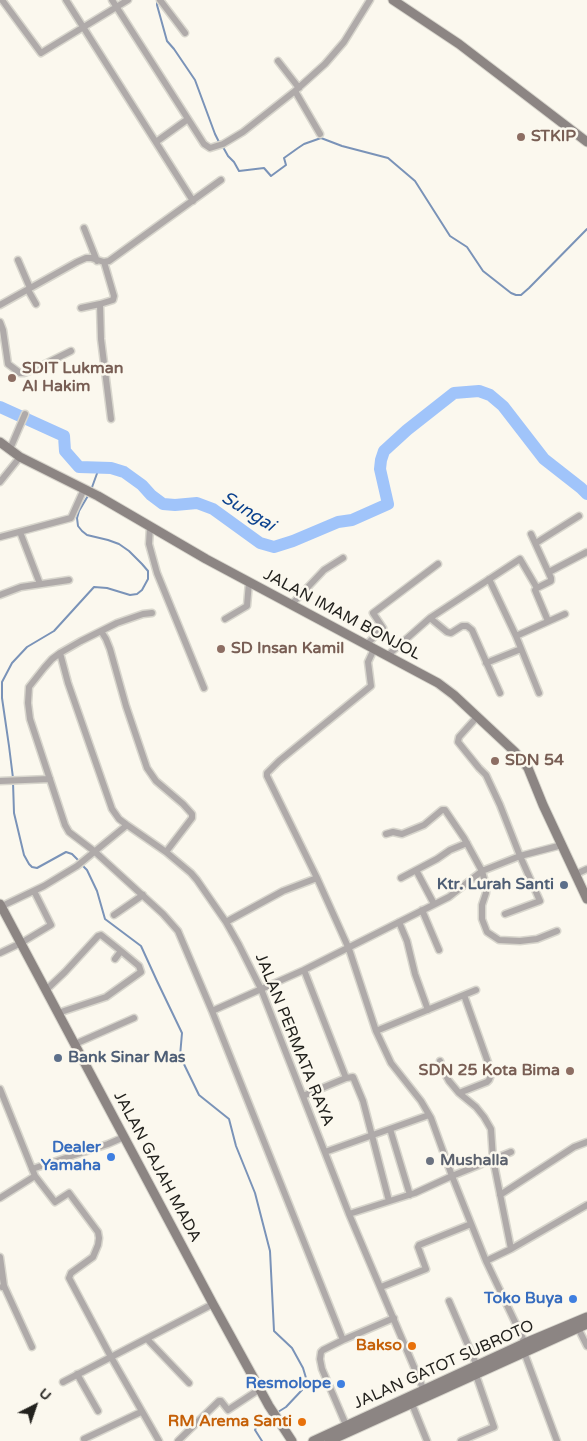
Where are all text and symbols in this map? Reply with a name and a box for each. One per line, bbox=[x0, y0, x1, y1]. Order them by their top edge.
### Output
place label: STKIP bbox=[531, 127, 576, 147]
marker: STKIP bbox=[515, 131, 527, 143]
place label: SDIT Lukman Al Hakim bbox=[22, 359, 123, 397]
marker: SDIT Lukman Al Hakim bbox=[6, 372, 18, 384]
water label: Sungai bbox=[217, 487, 279, 537]
street label: JALAN IMAM BONJOL bbox=[260, 565, 424, 665]
place label: SD Insan Kamil bbox=[231, 639, 344, 659]
marker: SD Insan Kamil bbox=[215, 643, 227, 655]
place label: SDN 54 bbox=[505, 751, 564, 771]
marker: SDN 54 bbox=[489, 755, 501, 767]
place label: Ktr. Lurah Santi bbox=[437, 875, 554, 895]
marker: Ktr. Lurah Santi bbox=[558, 879, 570, 891]
street label: JALAN PERMATA RAYA bbox=[251, 951, 337, 1129]
place label: Bank Sinar Mas bbox=[68, 1048, 186, 1068]
marker: Bank Sinar Mas bbox=[52, 1052, 64, 1064]
place label: SDN 25 Kota Bima bbox=[419, 1061, 560, 1081]
marker: SDN 25 Kota Bima bbox=[564, 1065, 576, 1077]
street label: JALAN GAJAH MADA bbox=[109, 1088, 205, 1246]
place label: Dealer Yamaha bbox=[41, 1138, 101, 1176]
marker: Dealer Yamaha bbox=[105, 1151, 117, 1163]
place label: Mushalla bbox=[440, 1151, 508, 1171]
marker: Mushalla bbox=[424, 1155, 436, 1167]
place label: Toko Buya bbox=[484, 1289, 563, 1309]
marker: Toko Buya bbox=[567, 1293, 579, 1305]
street label: JALAN GATOT SUBROTO bbox=[351, 1316, 537, 1414]
place label: Bakso bbox=[356, 1336, 402, 1356]
marker: Bakso bbox=[406, 1340, 418, 1352]
place label: Resmolope bbox=[246, 1374, 331, 1394]
marker: Resmolope bbox=[335, 1378, 347, 1390]
north arrow bbox=[10, 1381, 60, 1431]
text: U bbox=[36, 1384, 55, 1404]
place label: RM Arema Santi bbox=[168, 1412, 292, 1432]
marker: RM Arema Santi bbox=[296, 1416, 308, 1428]

